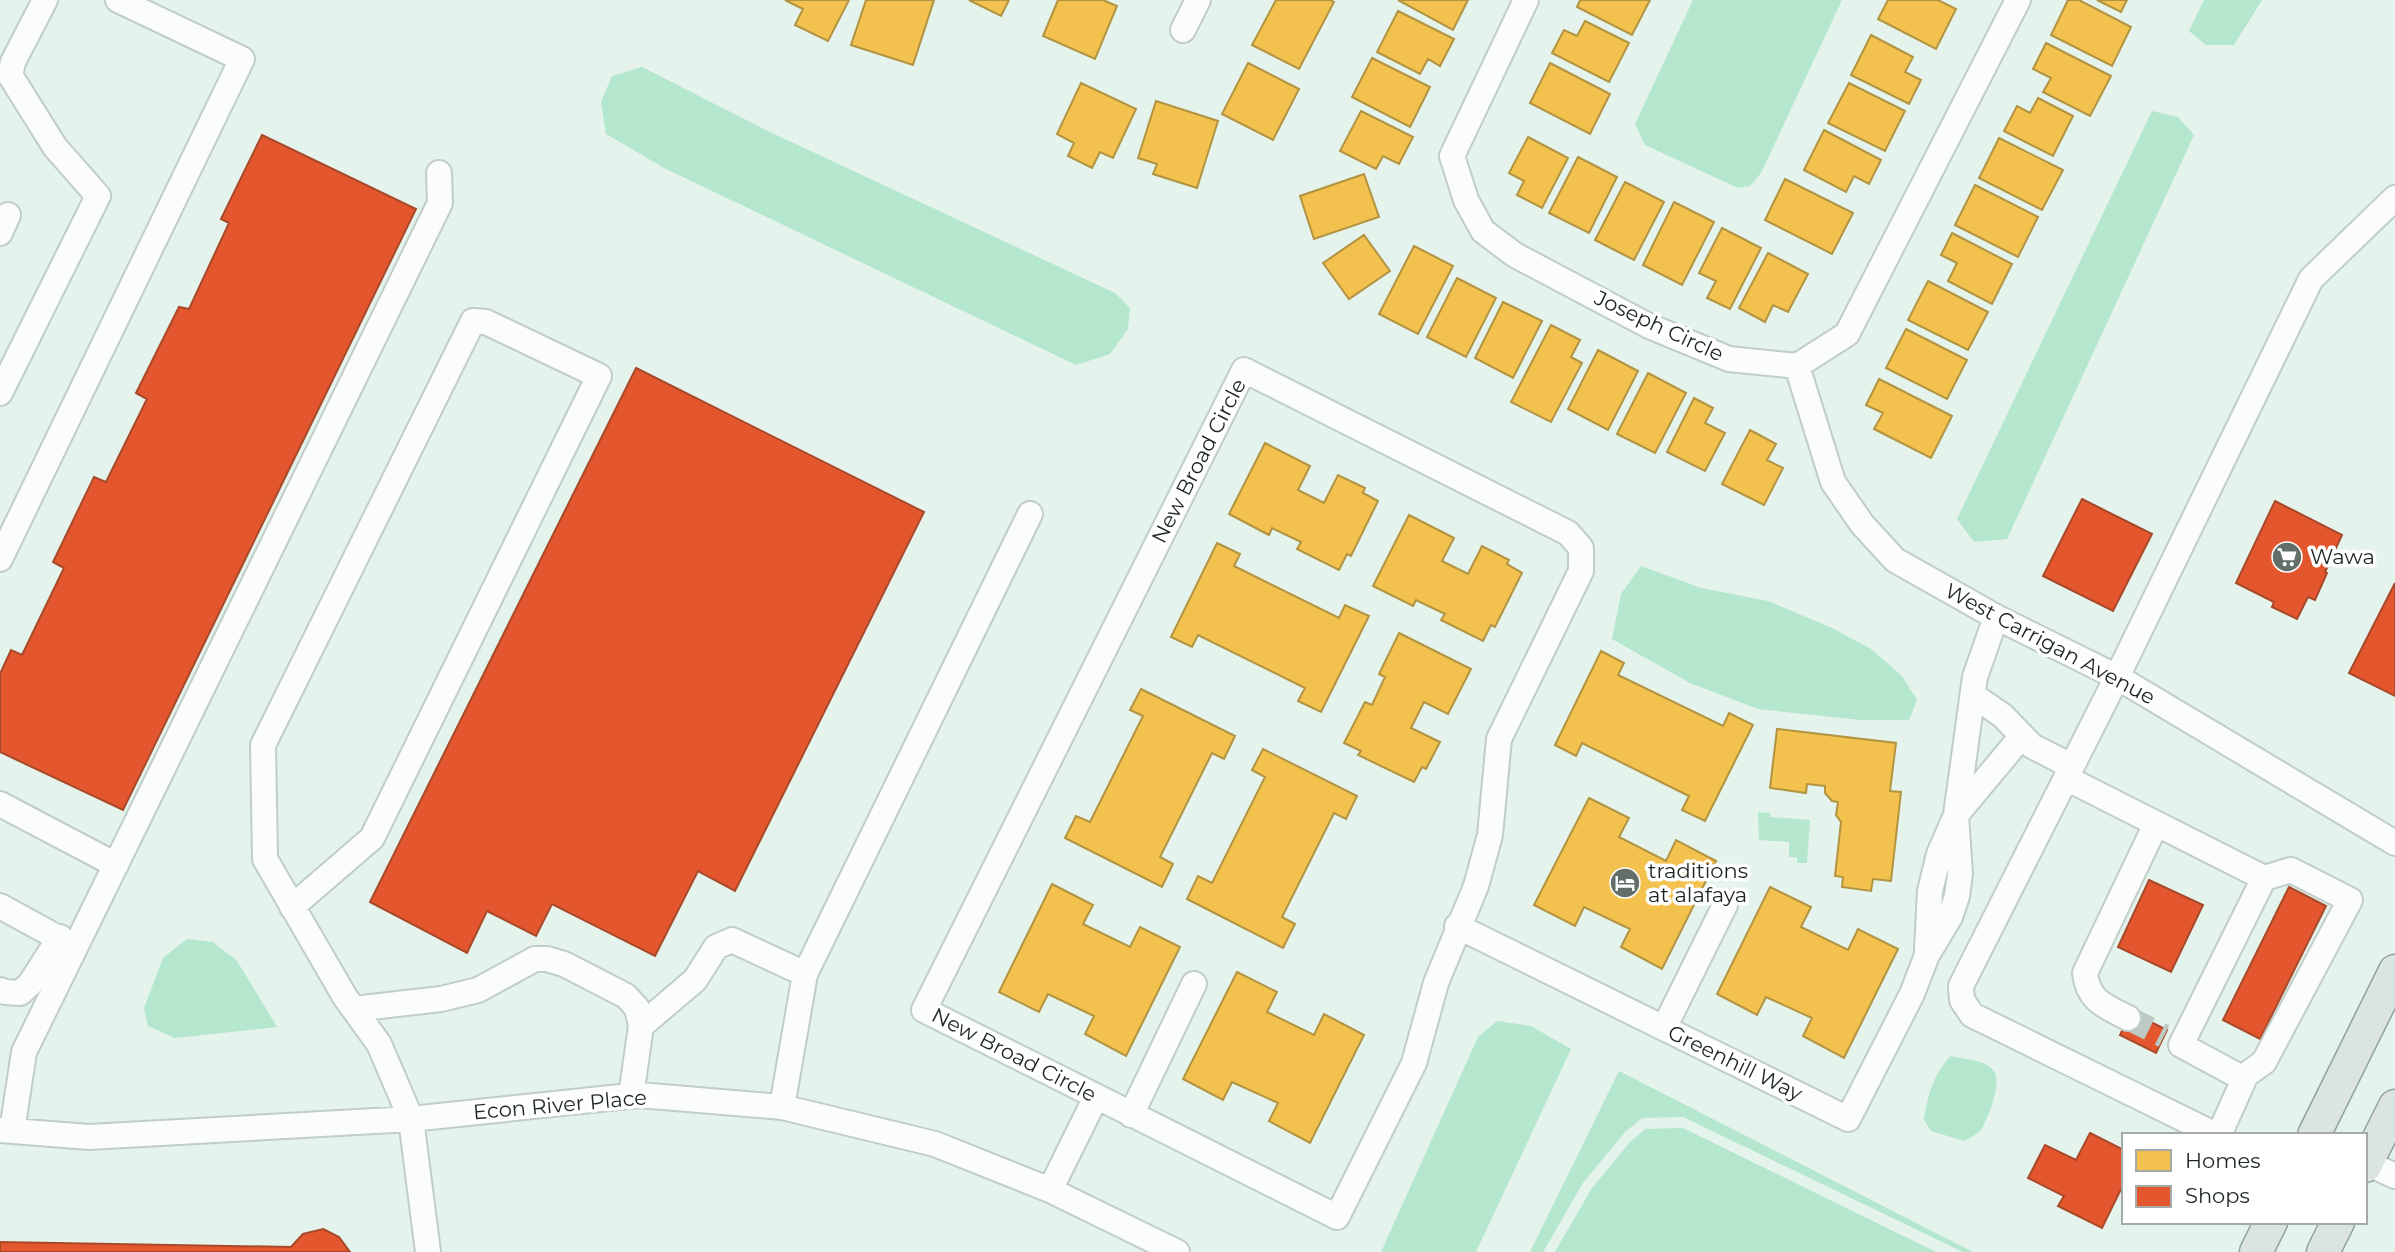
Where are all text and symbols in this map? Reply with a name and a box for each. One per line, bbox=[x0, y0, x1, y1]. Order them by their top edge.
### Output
street label: Joseph Circle bbox=[1590, 284, 1728, 366]
street label: New Broad Circle bbox=[1146, 374, 1251, 547]
supermarket icon: Wawa bbox=[2270, 540, 2304, 574]
place label: Wawa bbox=[2310, 544, 2375, 569]
street label: West Carrigan Avenue bbox=[1941, 578, 2159, 710]
place label: traditions at alafaya bbox=[1648, 858, 1748, 907]
hotel icon: traditions at alafaya bbox=[1608, 866, 1642, 900]
street label: New Broad Circle bbox=[928, 1002, 1101, 1107]
street label: Greenhill Way bbox=[1664, 1019, 1807, 1106]
street label: Econ River Place bbox=[472, 1084, 648, 1125]
legend bbox=[2122, 1133, 2367, 1224]
text: Homes bbox=[2185, 1148, 2260, 1173]
text: Shops bbox=[2185, 1183, 2250, 1208]

